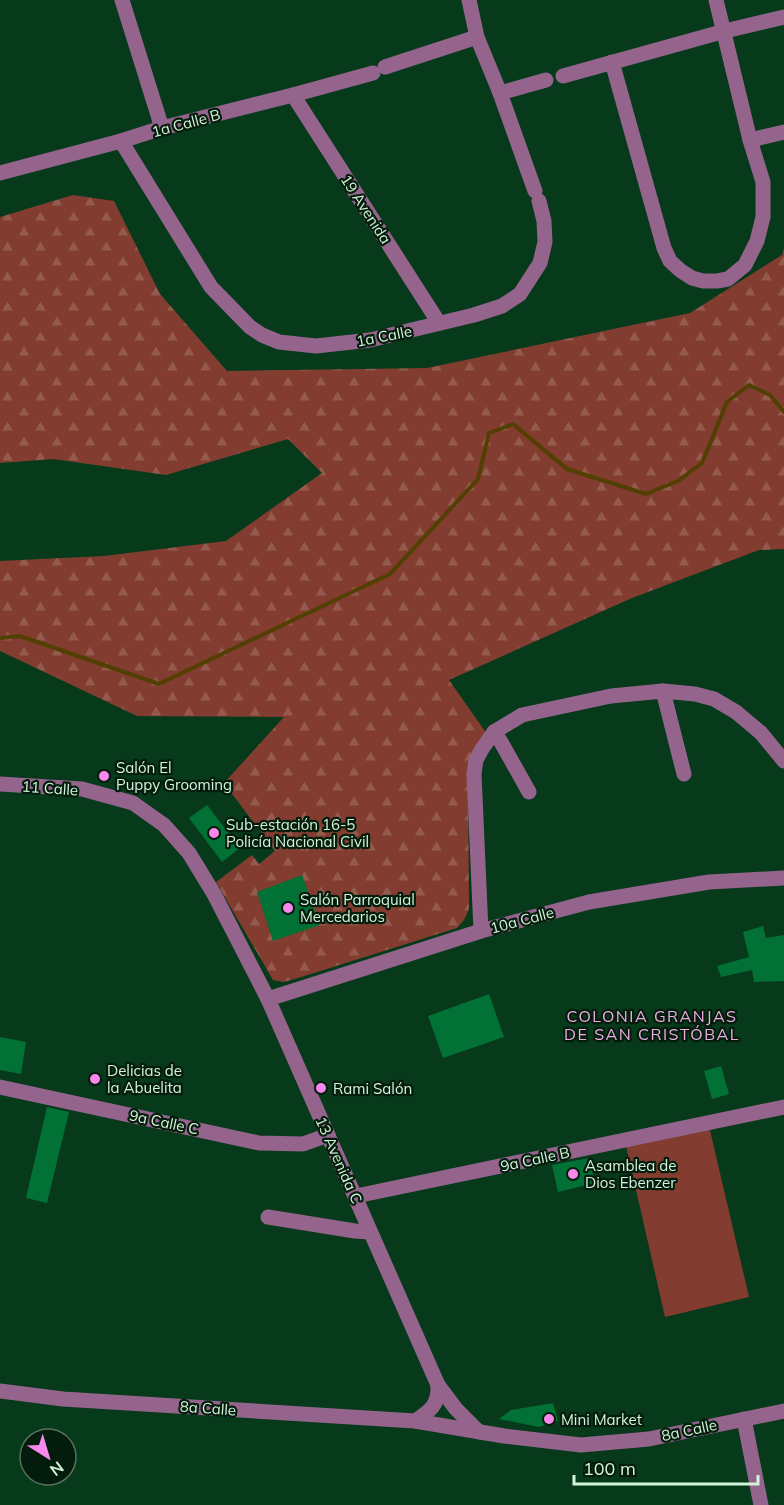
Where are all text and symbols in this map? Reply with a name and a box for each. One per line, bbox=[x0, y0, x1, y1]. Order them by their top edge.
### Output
street label: 1a Calle B bbox=[150, 105, 222, 141]
street label: 19 Avenida bbox=[337, 171, 395, 247]
street label: 1a Calle bbox=[355, 321, 413, 351]
place label: Salón El Puppy Grooming bbox=[116, 758, 232, 794]
marker: Salón El Puppy Grooming bbox=[97, 769, 111, 783]
street label: 11 Calle bbox=[21, 777, 79, 799]
place label: Sub-estación 16-5 Policía Nacional Civil bbox=[226, 815, 369, 851]
marker: Sub-estación 16-5 Policía Nacional Civil bbox=[207, 826, 221, 840]
place label: Salón Parroquial Mercedarios bbox=[300, 890, 415, 926]
marker: Salón Parroquial Mercedarios bbox=[281, 901, 295, 915]
street label: 10a Calle bbox=[488, 902, 556, 938]
district label: COLONIA GRANJAS DE SAN CRISTÓBAL bbox=[564, 1006, 740, 1044]
place label: Delicias de la Abuelita bbox=[107, 1061, 182, 1097]
marker: Delicias de la Abuelita bbox=[88, 1072, 102, 1086]
place label: Rami Salón bbox=[333, 1079, 412, 1098]
marker: Rami Salón bbox=[314, 1081, 328, 1095]
street label: 9a Calle C bbox=[128, 1105, 200, 1139]
street label: 13 Avenida C bbox=[311, 1114, 367, 1206]
street label: 9a Calle B bbox=[499, 1142, 571, 1176]
place label: Asamblea de Dios Ebenzer bbox=[585, 1156, 676, 1192]
marker: Asamblea de Dios Ebenzer bbox=[566, 1167, 580, 1181]
street label: 8a Calle bbox=[179, 1397, 237, 1419]
place label: Mini Market bbox=[561, 1410, 642, 1429]
marker: Mini Market bbox=[542, 1412, 556, 1426]
street label: 8a Calle bbox=[660, 1415, 718, 1445]
north arrow bbox=[18, 1427, 78, 1487]
scale bar bbox=[574, 1448, 758, 1486]
text: N bbox=[46, 1457, 68, 1481]
text: 100 m bbox=[583, 1457, 636, 1480]

